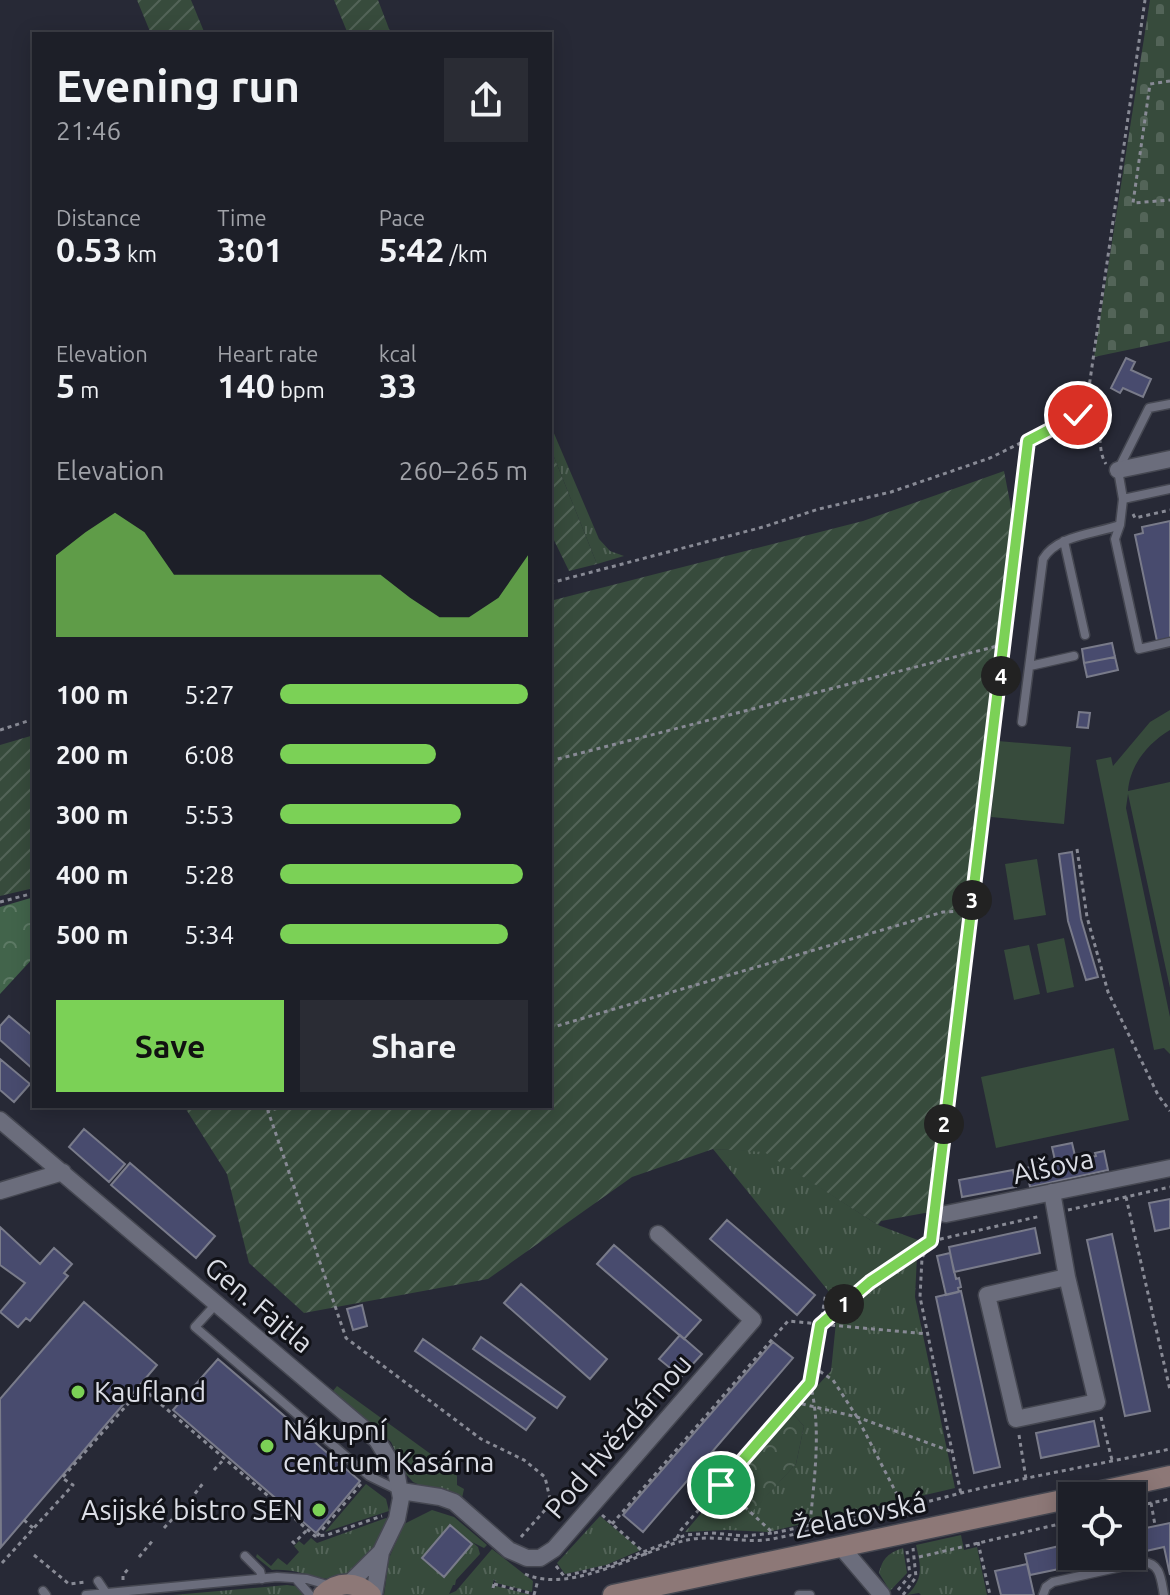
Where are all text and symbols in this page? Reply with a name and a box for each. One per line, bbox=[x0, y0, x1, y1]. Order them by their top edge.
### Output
button: share bbox=[444, 58, 528, 142]
text: Evening run bbox=[56, 61, 300, 110]
text: 21:46 bbox=[56, 116, 121, 145]
text: Distance bbox=[56, 205, 141, 230]
text: Time bbox=[217, 205, 267, 230]
text: Pace bbox=[379, 205, 425, 230]
text: 0.53 bbox=[56, 230, 122, 268]
text: 3:01 bbox=[217, 230, 283, 268]
text: 5:42 bbox=[379, 230, 445, 268]
text: km bbox=[122, 241, 157, 266]
text: /km bbox=[445, 241, 488, 266]
text: Elevation bbox=[56, 341, 148, 366]
text: Heart rate bbox=[217, 341, 319, 366]
text: kcal bbox=[379, 341, 417, 366]
text: 5 bbox=[56, 366, 75, 404]
text: 140 bbox=[217, 366, 275, 404]
text: 33 bbox=[379, 366, 417, 404]
text: m bbox=[75, 377, 99, 402]
text: bpm bbox=[275, 377, 325, 402]
pin bbox=[1044, 381, 1112, 449]
icon: check bbox=[1056, 393, 1100, 437]
text: Elevation bbox=[56, 456, 164, 485]
text: 260–265 m bbox=[399, 456, 528, 485]
pin: 4 bbox=[981, 656, 1021, 696]
text: 4 bbox=[995, 663, 1007, 688]
text: 100 m bbox=[56, 680, 129, 709]
text: 5:27 bbox=[184, 680, 234, 709]
text: 200 m bbox=[56, 740, 129, 769]
text: 6:08 bbox=[184, 740, 234, 769]
text: 300 m bbox=[56, 800, 129, 829]
text: 5:53 bbox=[184, 800, 234, 829]
text: 400 m bbox=[56, 860, 129, 889]
text: 5:28 bbox=[184, 860, 234, 889]
pin: 3 bbox=[952, 880, 992, 920]
text: 3 bbox=[966, 887, 978, 912]
text: 500 m bbox=[56, 920, 129, 949]
text: 5:34 bbox=[184, 920, 234, 949]
button: Save bbox=[56, 1000, 284, 1092]
button: Share bbox=[300, 1000, 528, 1092]
pin: 2 bbox=[924, 1104, 964, 1144]
text: 2 bbox=[938, 1111, 950, 1136]
street label: Alšova bbox=[1010, 1142, 1096, 1189]
street label: Gen. Fajtla bbox=[199, 1251, 319, 1359]
pin: 1 bbox=[824, 1284, 864, 1324]
text: 1 bbox=[838, 1291, 850, 1316]
street label: Pod Hvězdárnou bbox=[538, 1348, 697, 1524]
place label: Kaufland bbox=[94, 1376, 206, 1407]
marker: Kaufland bbox=[69, 1383, 87, 1401]
place label: Nákupní centrum Kasárna bbox=[283, 1414, 495, 1477]
marker: Nákupní centrum Kasárna bbox=[258, 1437, 276, 1455]
pin bbox=[687, 1451, 755, 1519]
icon: arrive bbox=[699, 1463, 743, 1507]
map controls bbox=[1058, 1482, 1146, 1570]
button: locate bbox=[1058, 1482, 1146, 1570]
street label: Želatovská bbox=[791, 1484, 929, 1544]
place label: Asijské bistro SEN bbox=[81, 1494, 303, 1525]
marker: Asijské bistro SEN bbox=[310, 1501, 328, 1519]

